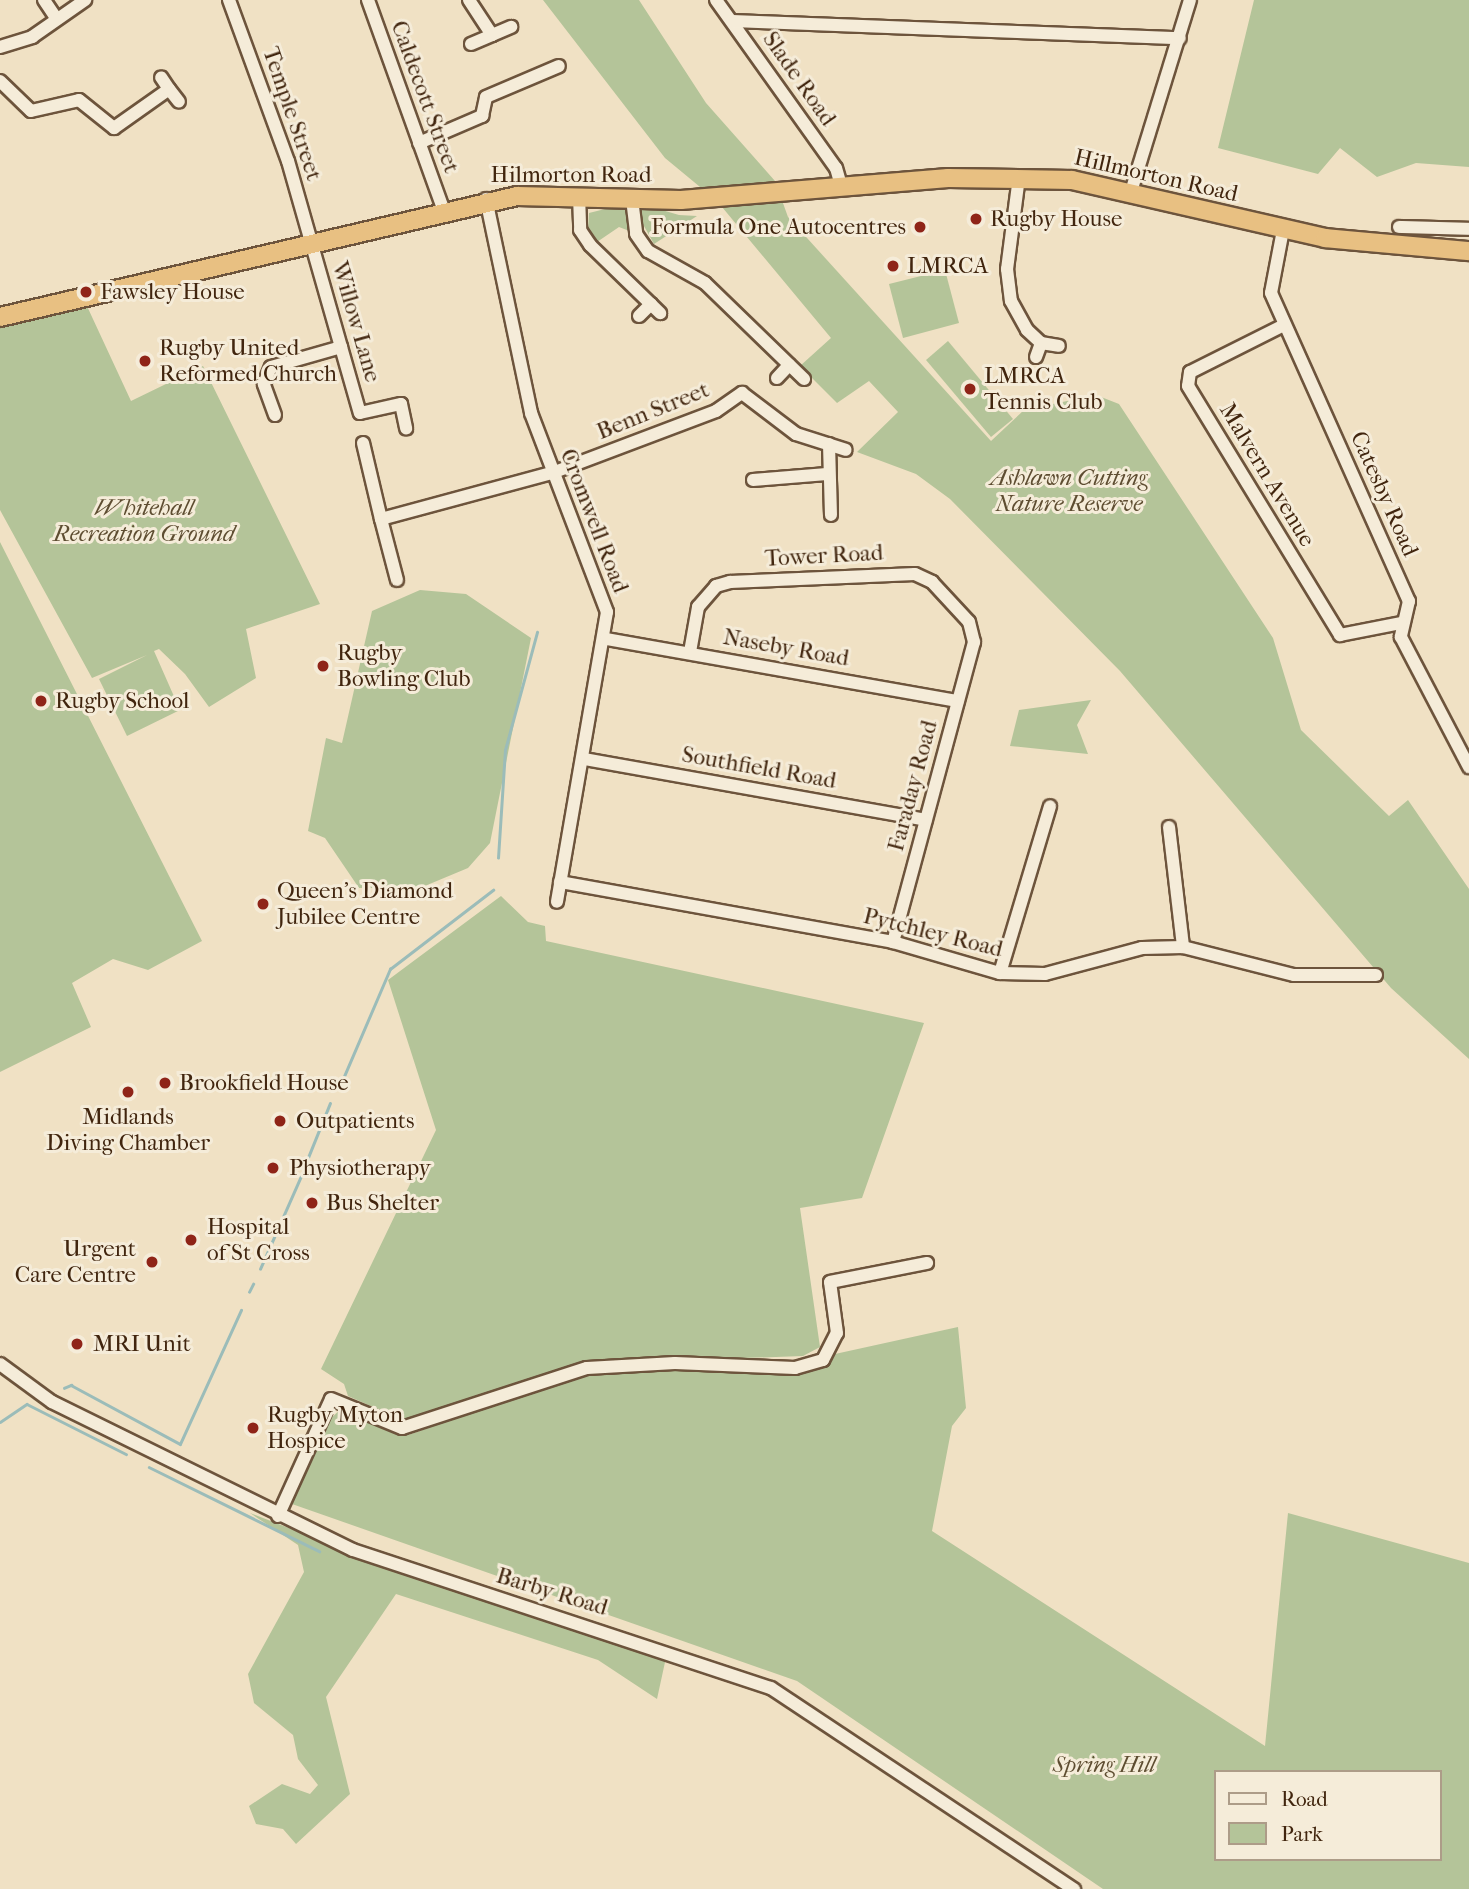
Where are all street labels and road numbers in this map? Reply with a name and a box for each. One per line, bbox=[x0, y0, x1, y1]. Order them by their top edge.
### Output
street label: Caldecott Street bbox=[385, 17, 465, 177]
street label: Slade Road bbox=[756, 26, 842, 132]
street label: Temple Street bbox=[256, 44, 328, 184]
street label: Hillmorton Road bbox=[1071, 144, 1241, 208]
street label: Hilmorton Road bbox=[491, 161, 651, 189]
street label: Willow Lane bbox=[326, 258, 386, 386]
street label: Benn Street bbox=[593, 376, 713, 446]
street label: Malvern Avenue bbox=[1213, 398, 1321, 552]
street label: Catesby Road bbox=[1344, 427, 1424, 561]
street label: Cromwell Road bbox=[554, 445, 634, 597]
street label: Tower Road bbox=[764, 539, 884, 573]
street label: Naseby Road bbox=[721, 623, 851, 673]
street label: Faraday Road bbox=[882, 718, 944, 854]
street label: Southfield Road bbox=[680, 741, 838, 795]
street label: Pytchley Road bbox=[860, 902, 1006, 964]
street label: Barby Road bbox=[493, 1562, 611, 1622]

